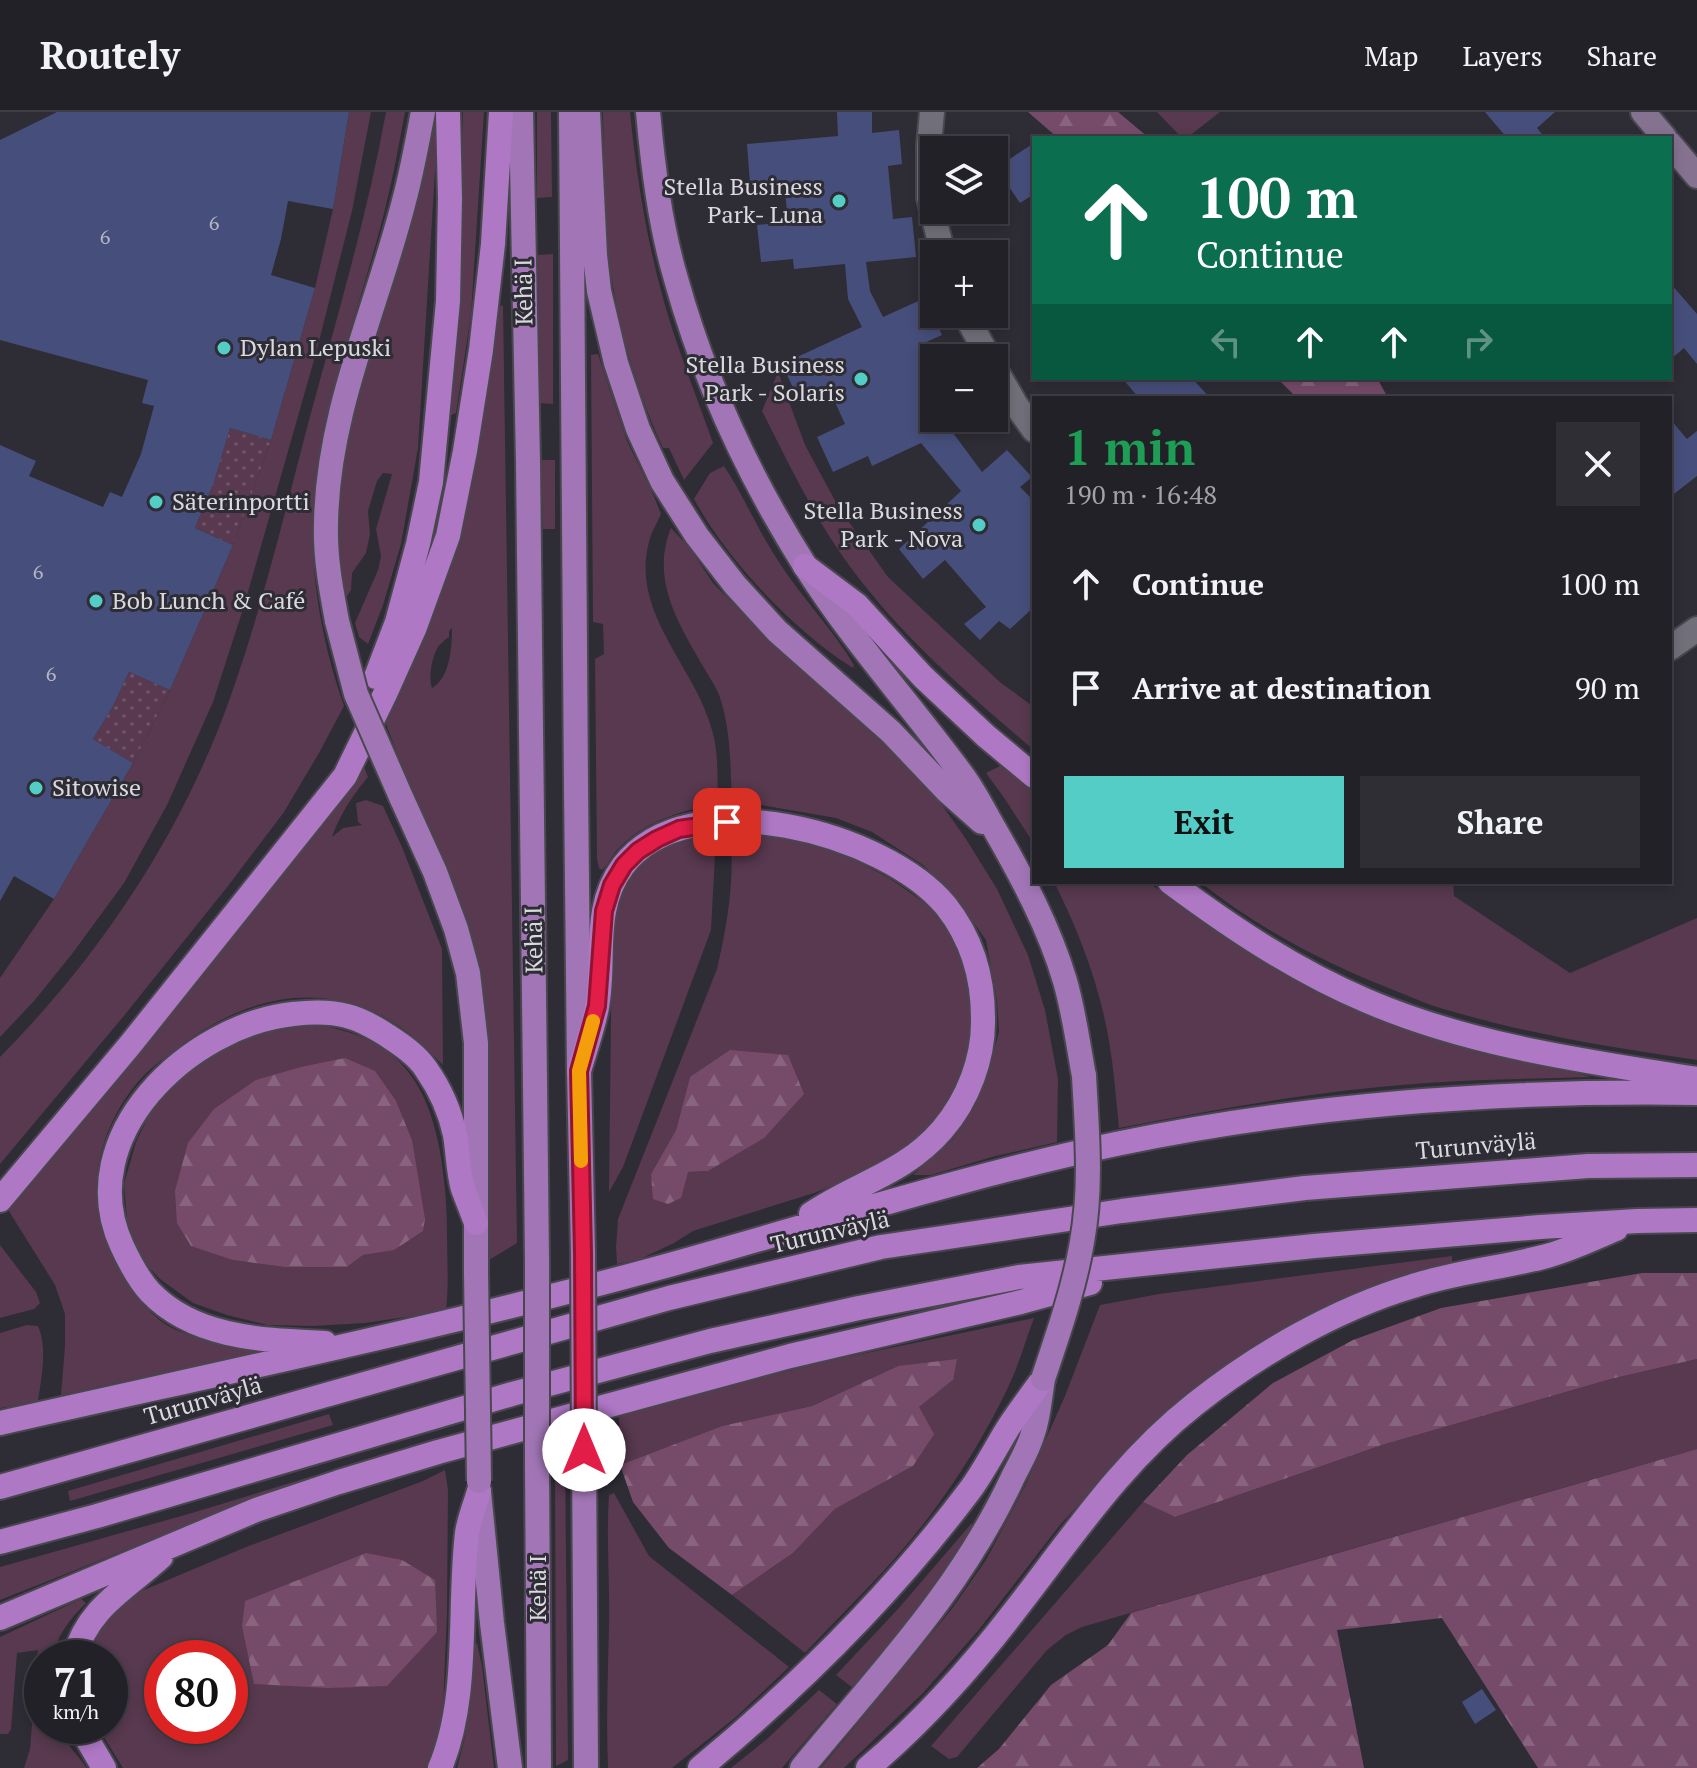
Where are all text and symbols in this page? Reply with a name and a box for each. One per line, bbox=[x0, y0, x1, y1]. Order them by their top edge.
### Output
text: Routely bbox=[40, 30, 180, 80]
text: Map bbox=[1364, 37, 1418, 74]
text: Layers bbox=[1462, 37, 1543, 74]
text: Share bbox=[1587, 37, 1657, 74]
map controls bbox=[920, 136, 1008, 432]
button: layers bbox=[920, 136, 1008, 224]
text: 100 m bbox=[1196, 160, 1358, 234]
icon: ahead bbox=[1064, 168, 1168, 272]
place label: Stella Business Park- Luna bbox=[663, 170, 823, 230]
marker: Stella Business Park- Luna bbox=[830, 192, 848, 210]
house number: 6 bbox=[209, 209, 220, 236]
house number: 6 bbox=[100, 223, 111, 250]
text: Continue bbox=[1196, 231, 1344, 278]
button: + bbox=[920, 240, 1008, 328]
street label: Kehä I bbox=[506, 258, 540, 326]
icon: left bbox=[1204, 320, 1248, 364]
icon: ahead bbox=[1288, 320, 1332, 364]
icon: ahead bbox=[1372, 320, 1416, 364]
icon: right bbox=[1456, 320, 1500, 364]
place label: Dylan Lepuski bbox=[240, 331, 391, 363]
marker: Dylan Lepuski bbox=[215, 339, 233, 357]
button: − bbox=[920, 344, 1008, 432]
place label: Stella Business Park - Solaris bbox=[685, 348, 845, 408]
marker: Stella Business Park - Solaris bbox=[852, 370, 870, 388]
text: 1 min bbox=[1064, 415, 1195, 479]
button: close bbox=[1556, 422, 1640, 506]
text: 190 m · 16:48 bbox=[1064, 477, 1217, 511]
place label: Säterinportti bbox=[172, 485, 310, 517]
marker: Säterinportti bbox=[147, 493, 165, 511]
place label: Stella Business Park - Nova bbox=[803, 494, 963, 554]
marker: Stella Business Park - Nova bbox=[970, 516, 988, 534]
house number: 6 bbox=[33, 558, 44, 585]
icon: ahead bbox=[1064, 562, 1108, 606]
text: Continue bbox=[1132, 564, 1264, 604]
text: 100 m bbox=[1559, 564, 1640, 604]
place label: Bob Lunch & Café bbox=[112, 584, 305, 616]
marker: Bob Lunch & Café bbox=[87, 592, 105, 610]
house number: 6 bbox=[46, 660, 57, 687]
icon: arrive bbox=[1064, 666, 1108, 710]
text: Arrive at destination bbox=[1132, 668, 1431, 708]
text: 90 m bbox=[1575, 668, 1640, 708]
place label: Sitowise bbox=[52, 771, 141, 803]
button: Exit bbox=[1064, 776, 1344, 868]
button: Share bbox=[1360, 776, 1640, 868]
marker: Sitowise bbox=[27, 779, 45, 797]
pin bbox=[693, 788, 761, 856]
icon: arrive bbox=[705, 800, 749, 844]
street label: Kehä I bbox=[516, 906, 550, 974]
street label: Turunväylä bbox=[1414, 1124, 1538, 1166]
street label: Turunväylä bbox=[767, 1202, 892, 1260]
street label: Turunväylä bbox=[140, 1368, 265, 1432]
position arrow bbox=[542, 1408, 626, 1492]
street label: Kehä I bbox=[521, 1555, 553, 1621]
speed limit sign: 80 bbox=[144, 1640, 248, 1744]
text: 71 bbox=[53, 1655, 99, 1708]
text: km/h bbox=[53, 1698, 99, 1725]

